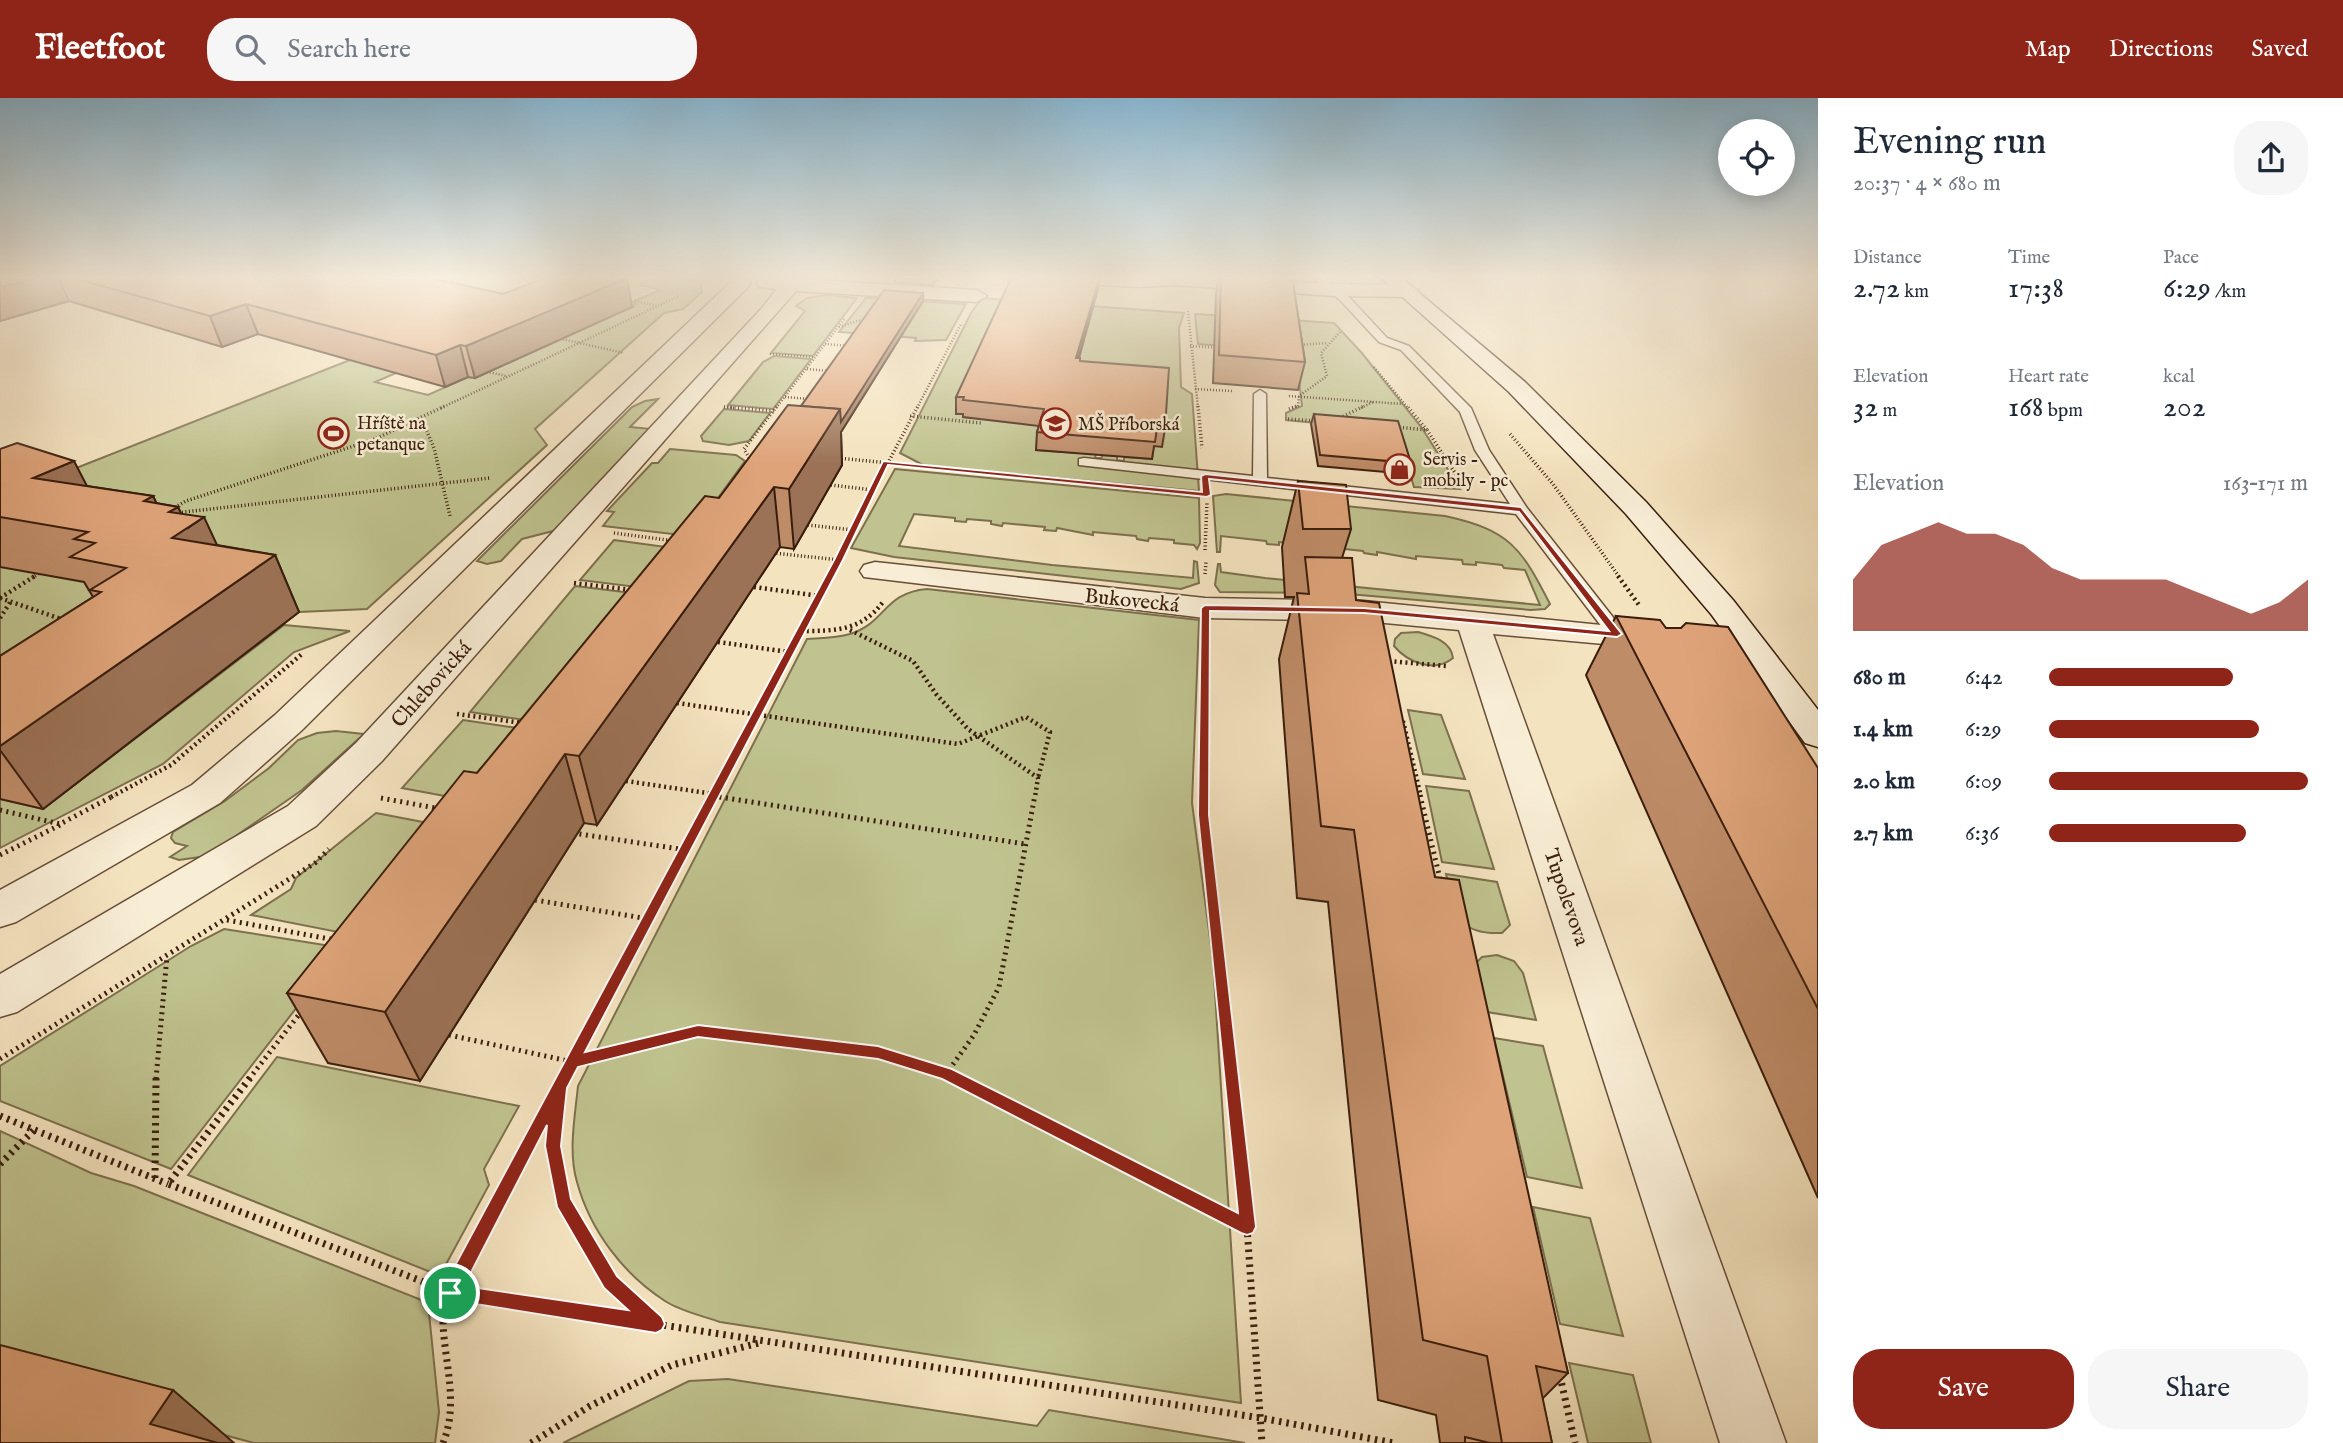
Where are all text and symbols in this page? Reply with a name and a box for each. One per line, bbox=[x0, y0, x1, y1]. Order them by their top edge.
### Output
search box bbox=[207, 18, 697, 81]
text: Fleetfoot bbox=[35, 28, 165, 70]
icon: search bbox=[231, 30, 269, 68]
text: Search here bbox=[287, 33, 411, 66]
text: Map bbox=[2025, 34, 2071, 65]
text: Directions bbox=[2109, 34, 2213, 65]
text: Saved bbox=[2251, 34, 2308, 65]
map controls bbox=[1718, 119, 1795, 196]
button: locate bbox=[1718, 119, 1795, 196]
text: Evening run bbox=[1853, 119, 2047, 167]
button: share bbox=[2234, 121, 2308, 195]
text: 20:37 · 4 × 680 m bbox=[1853, 169, 2001, 198]
text: Distance bbox=[1853, 246, 1922, 270]
text: Time bbox=[2008, 246, 2050, 270]
text: Pace bbox=[2163, 246, 2199, 270]
text: 2.72 bbox=[1853, 270, 1900, 308]
text: 17:38 bbox=[2008, 270, 2064, 308]
text: 6:29 bbox=[2163, 270, 2211, 308]
text: km bbox=[1900, 280, 1929, 304]
text: /km bbox=[2211, 280, 2246, 304]
text: Elevation bbox=[1853, 365, 1928, 389]
text: Heart rate bbox=[2008, 365, 2089, 389]
text: kcal bbox=[2163, 365, 2195, 389]
text: 32 bbox=[1853, 389, 1878, 427]
text: 168 bbox=[2008, 389, 2044, 427]
text: 202 bbox=[2163, 389, 2206, 427]
text: m bbox=[1878, 399, 1897, 423]
text: bpm bbox=[2044, 399, 2083, 423]
school or university icon: MŠ Příborská bbox=[1038, 407, 1072, 441]
place label: MŠ Příborská bbox=[1078, 412, 1180, 437]
place label: Hříště na petanque bbox=[357, 413, 426, 457]
sports icon: Hříště na petanque bbox=[317, 416, 351, 450]
place label: Servis - mobily - pc bbox=[1423, 449, 1508, 493]
shop icon: Servis - mobily - pc bbox=[1383, 452, 1417, 486]
text: Elevation bbox=[1853, 469, 1944, 498]
text: 163–171 m bbox=[2223, 469, 2308, 498]
street label: Bukovecká bbox=[1083, 583, 1181, 620]
street label: Chlebovická bbox=[386, 635, 479, 734]
text: 680 m bbox=[1853, 663, 1906, 692]
text: 6:42 bbox=[1965, 663, 2003, 692]
text: 1.4 km bbox=[1853, 715, 1913, 744]
text: 6:29 bbox=[1965, 715, 2002, 744]
text: 2.0 km bbox=[1853, 767, 1915, 796]
text: 6:09 bbox=[1965, 767, 2002, 796]
text: 2.7 km bbox=[1853, 819, 1913, 848]
text: 6:36 bbox=[1965, 819, 1999, 848]
street label: Tupolevova bbox=[1536, 845, 1595, 950]
pin bbox=[420, 1263, 480, 1323]
icon: arrive bbox=[431, 1274, 469, 1312]
button: Save bbox=[1853, 1349, 2074, 1429]
button: Share bbox=[2088, 1349, 2308, 1429]

